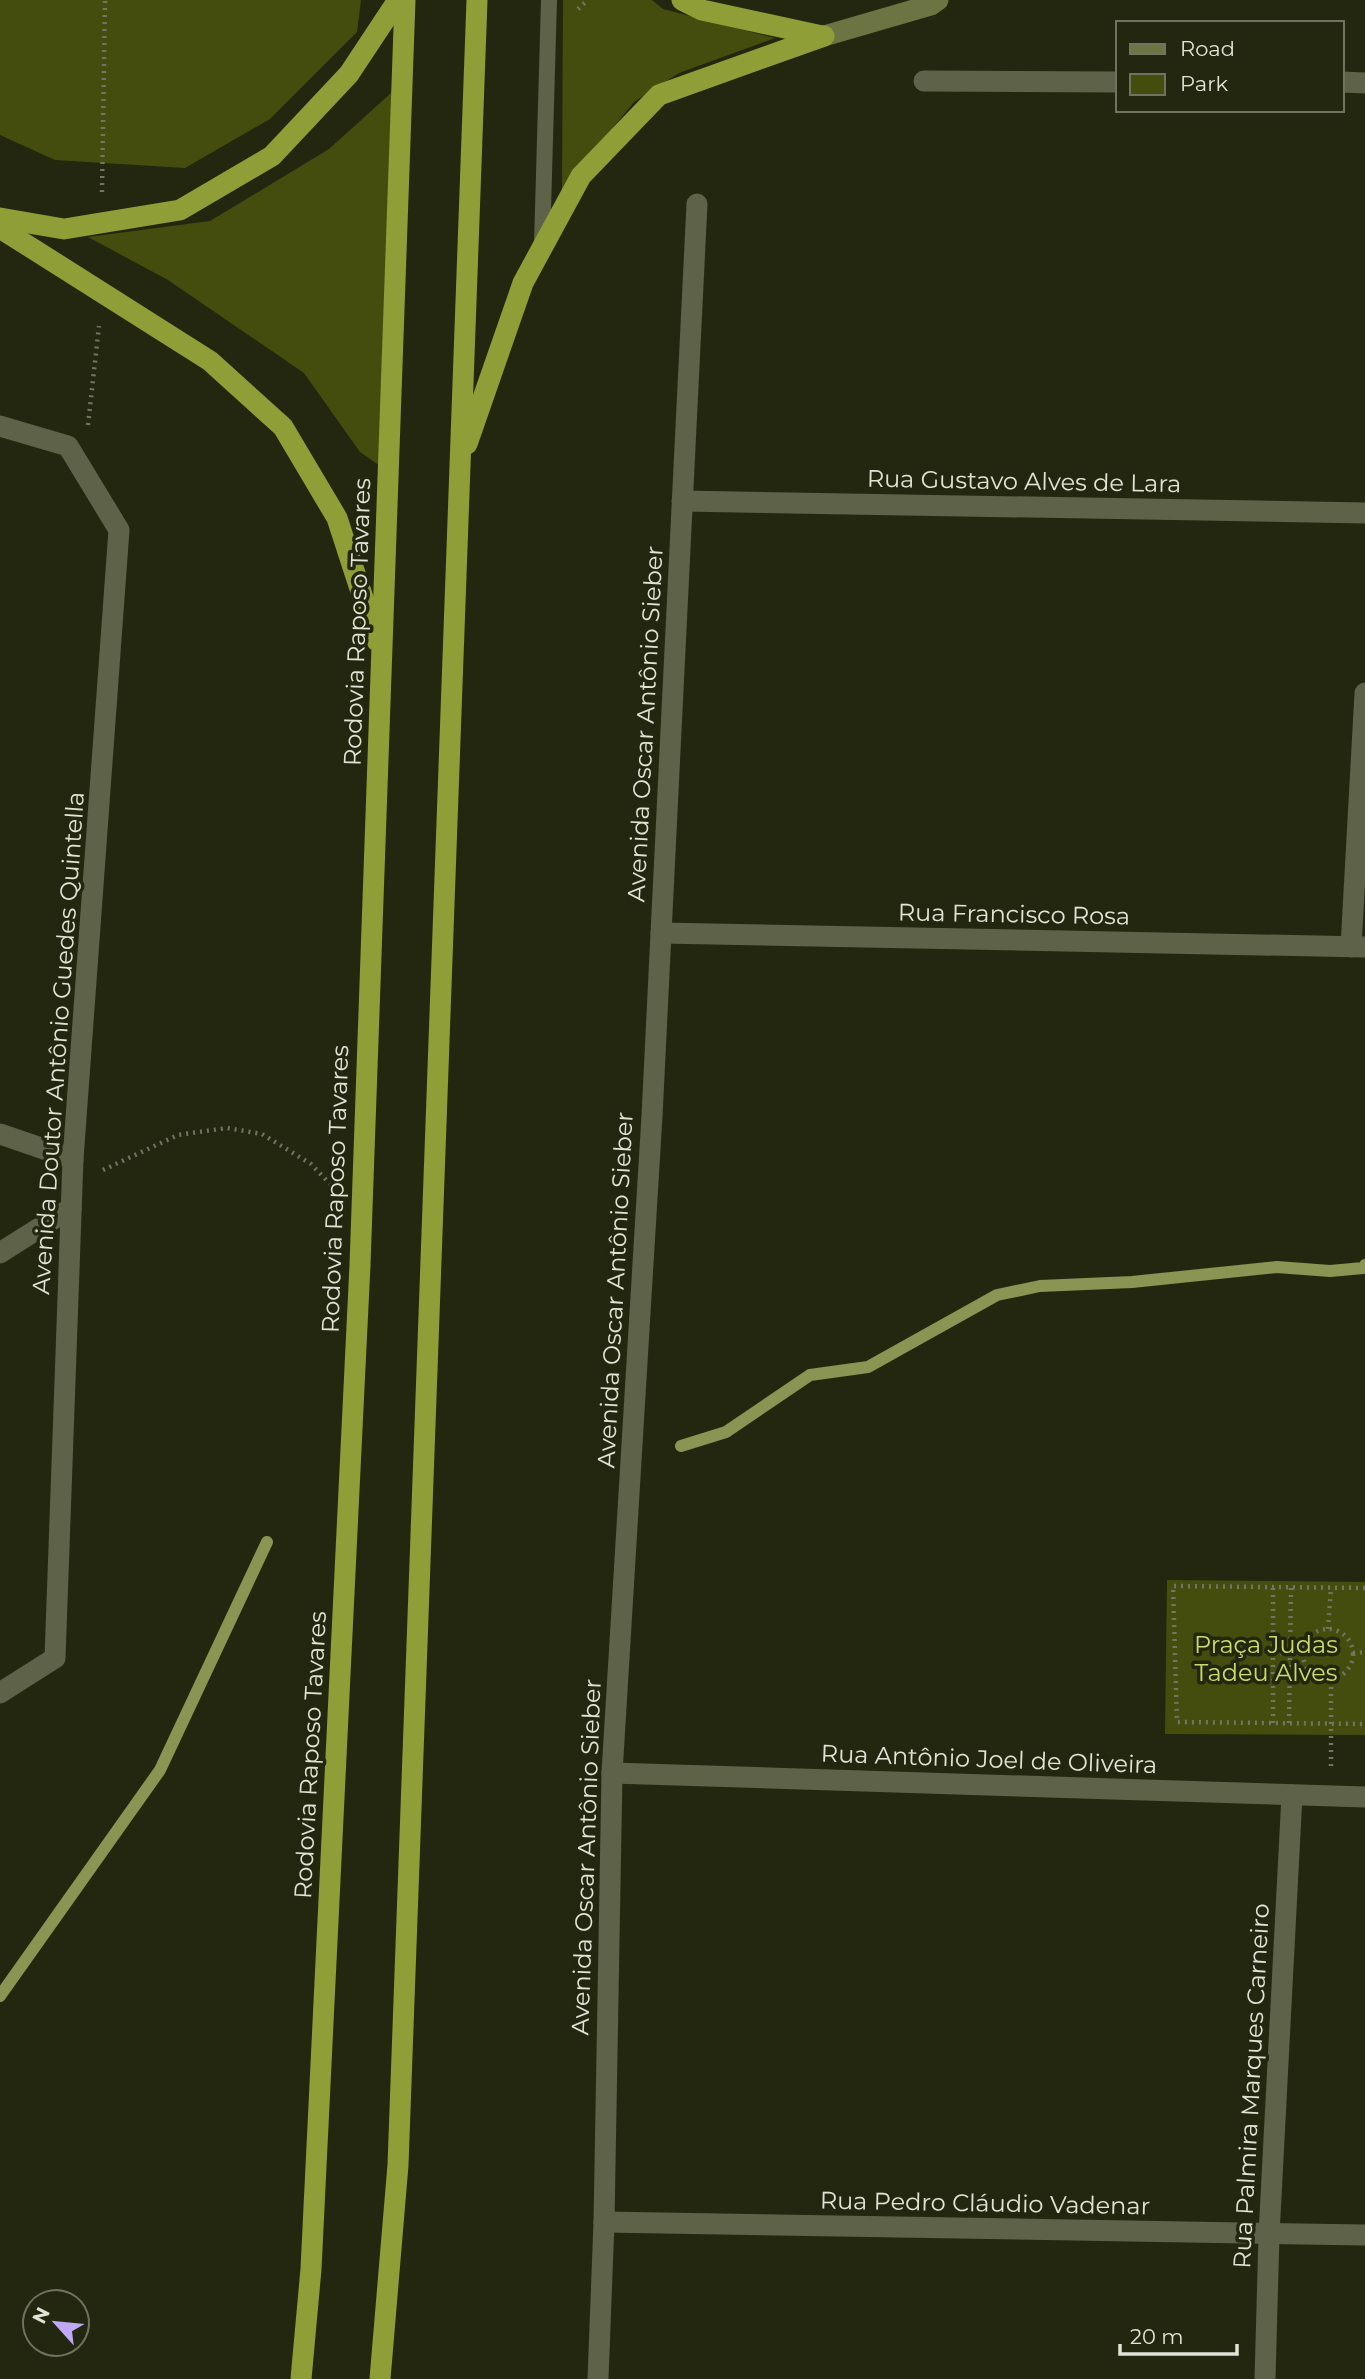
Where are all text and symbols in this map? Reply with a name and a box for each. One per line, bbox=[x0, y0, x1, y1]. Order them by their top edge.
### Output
legend bbox=[1116, 21, 1344, 112]
text: Road bbox=[1180, 36, 1235, 61]
text: Park bbox=[1180, 71, 1228, 96]
street label: Rua Gustavo Alves de Lara bbox=[867, 464, 1181, 498]
street label: Rodovia Raposo Tavares bbox=[337, 477, 377, 767]
street label: Avenida Oscar Antônio Sieber bbox=[621, 545, 669, 903]
street label: Avenida Doutor Antônio Guedes Quintella bbox=[26, 791, 90, 1295]
street label: Rua Francisco Rosa bbox=[898, 897, 1130, 931]
street label: Rodovia Raposo Tavares bbox=[315, 1044, 355, 1334]
street label: Avenida Oscar Antônio Sieber bbox=[591, 1111, 639, 1469]
street label: Rodovia Raposo Tavares bbox=[288, 1610, 332, 1900]
park label: Praça Judas Tadeu Alves bbox=[1194, 1630, 1338, 1687]
street label: Avenida Oscar Antônio Sieber bbox=[565, 1678, 607, 2036]
street label: Rua Antônio Joel de Oliveira bbox=[820, 1739, 1158, 1779]
street label: Rua Palmira Marques Carneiro bbox=[1227, 1903, 1275, 2269]
street label: Rua Pedro Cláudio Vadenar bbox=[820, 2186, 1150, 2220]
north arrow bbox=[21, 2288, 91, 2358]
text: N bbox=[28, 2303, 55, 2328]
scale bar bbox=[1120, 2312, 1237, 2356]
text: 20 m bbox=[1130, 2324, 1184, 2349]

